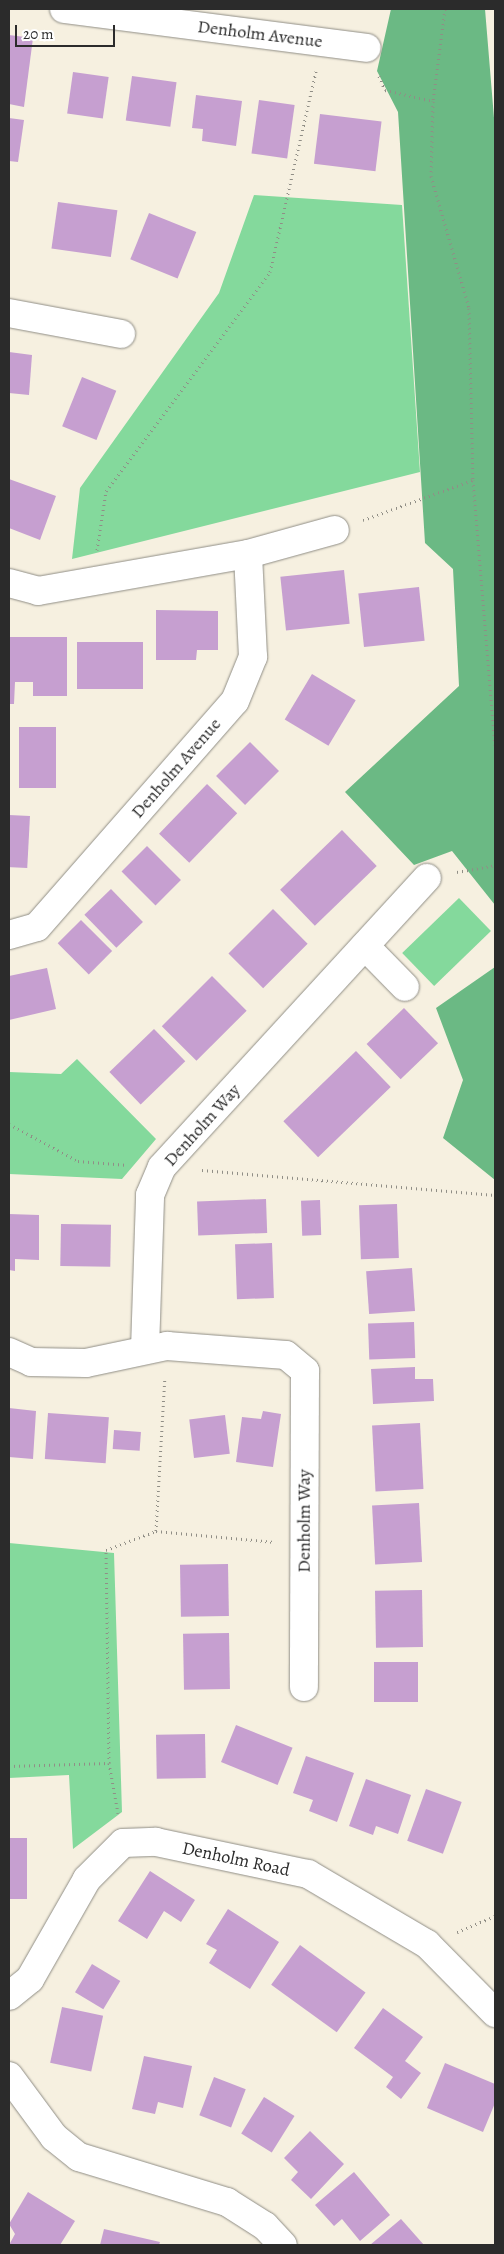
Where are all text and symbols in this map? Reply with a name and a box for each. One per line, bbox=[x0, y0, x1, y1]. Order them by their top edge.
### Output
scale bar bbox=[18, 15, 118, 47]
street label: Denholm Avenue bbox=[196, 16, 324, 52]
text: 20 m bbox=[23, 24, 54, 44]
street label: Denholm Avenue bbox=[127, 713, 225, 823]
street label: Denholm Way bbox=[159, 1079, 245, 1171]
street label: Denholm Way bbox=[293, 1469, 315, 1573]
street label: Denholm Road bbox=[180, 1837, 292, 1881]

